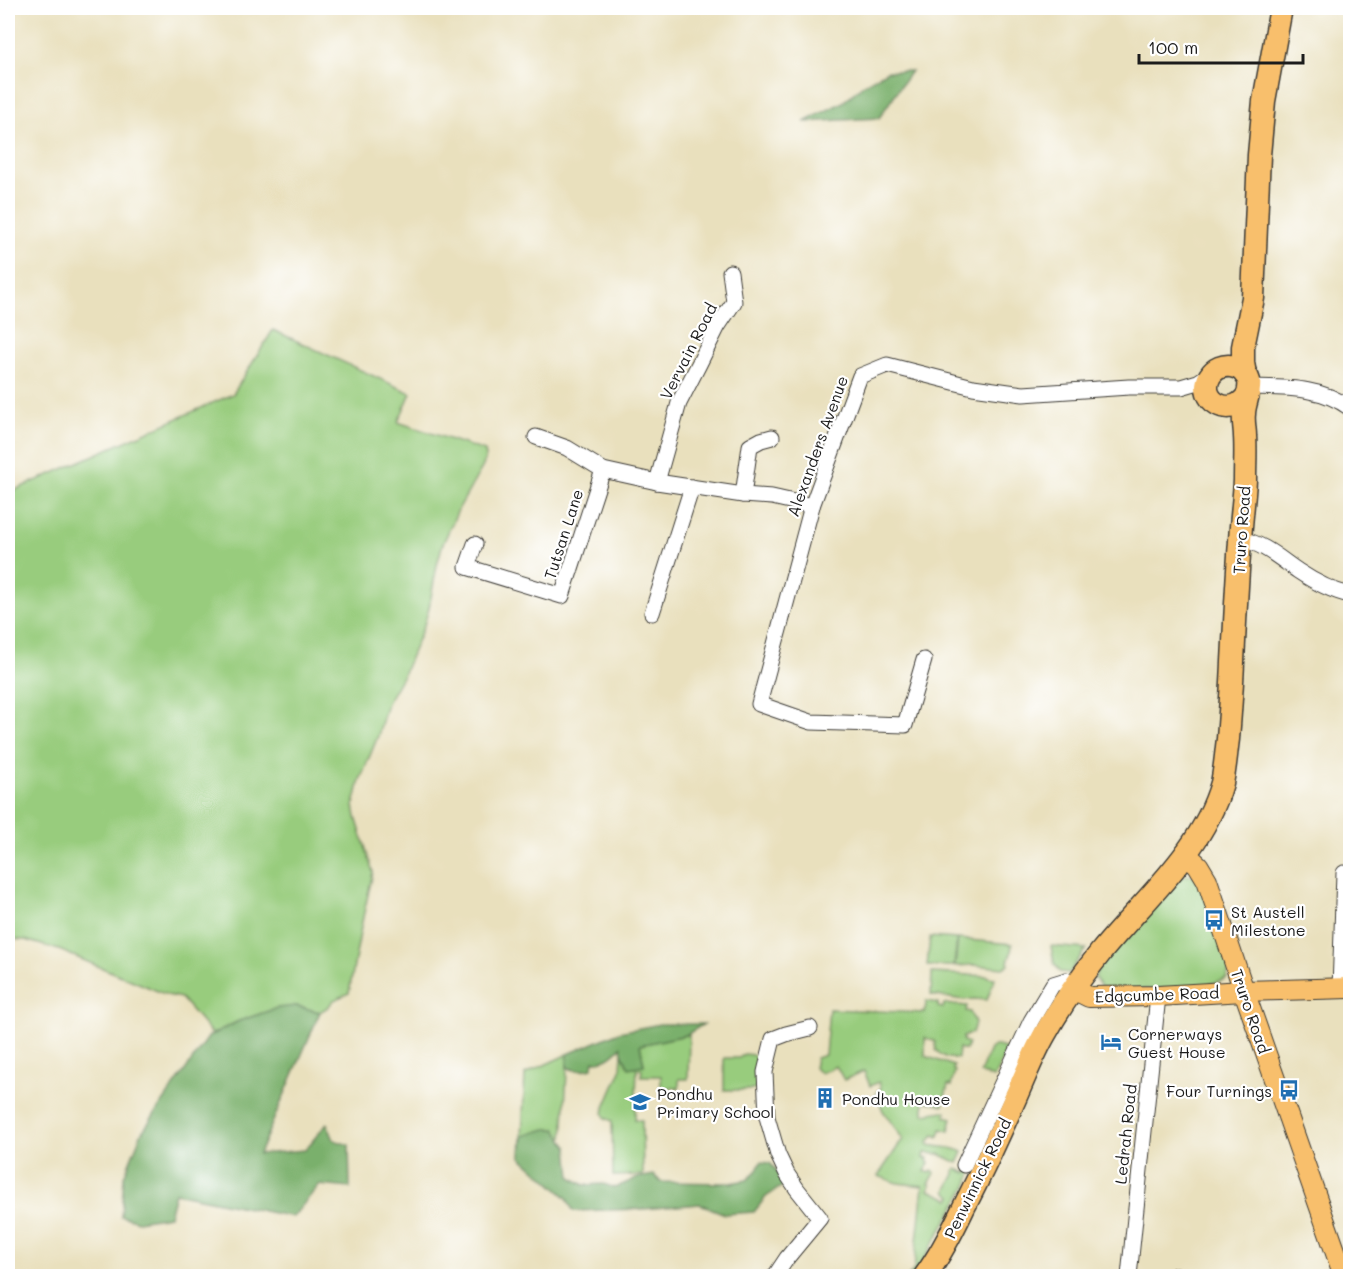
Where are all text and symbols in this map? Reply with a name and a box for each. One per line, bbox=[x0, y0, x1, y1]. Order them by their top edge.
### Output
scale bar bbox=[1139, 27, 1302, 65]
text: 100 m bbox=[1148, 35, 1198, 59]
street label: Vervain Road bbox=[655, 299, 721, 403]
street label: Alexanders Avenue bbox=[782, 373, 852, 519]
street label: Truro Road bbox=[1227, 485, 1255, 575]
street label: Tutsan Lane bbox=[539, 486, 587, 582]
place label: St Austell Milestone bbox=[1231, 901, 1306, 940]
bus stop icon: St Austell Milestone bbox=[1202, 908, 1226, 932]
street label: Truro Road bbox=[1227, 966, 1275, 1056]
street label: Edgcumbe Road bbox=[1094, 981, 1220, 1007]
place label: Cornerways Guest House bbox=[1128, 1023, 1226, 1062]
hotel icon: Cornerways Guest House bbox=[1099, 1030, 1123, 1054]
bus stop icon: Four Turnings bbox=[1277, 1078, 1301, 1102]
place label: Four Turnings bbox=[1166, 1080, 1272, 1101]
place label: Pondhu Primary School bbox=[657, 1083, 774, 1122]
street label: Ledrah Road bbox=[1109, 1083, 1141, 1185]
building icon: Pondhu House bbox=[813, 1086, 837, 1110]
place label: Pondhu House bbox=[842, 1088, 951, 1109]
school or university icon: Pondhu Primary School bbox=[628, 1090, 652, 1114]
street label: Penwinnick Road bbox=[939, 1114, 1015, 1242]

